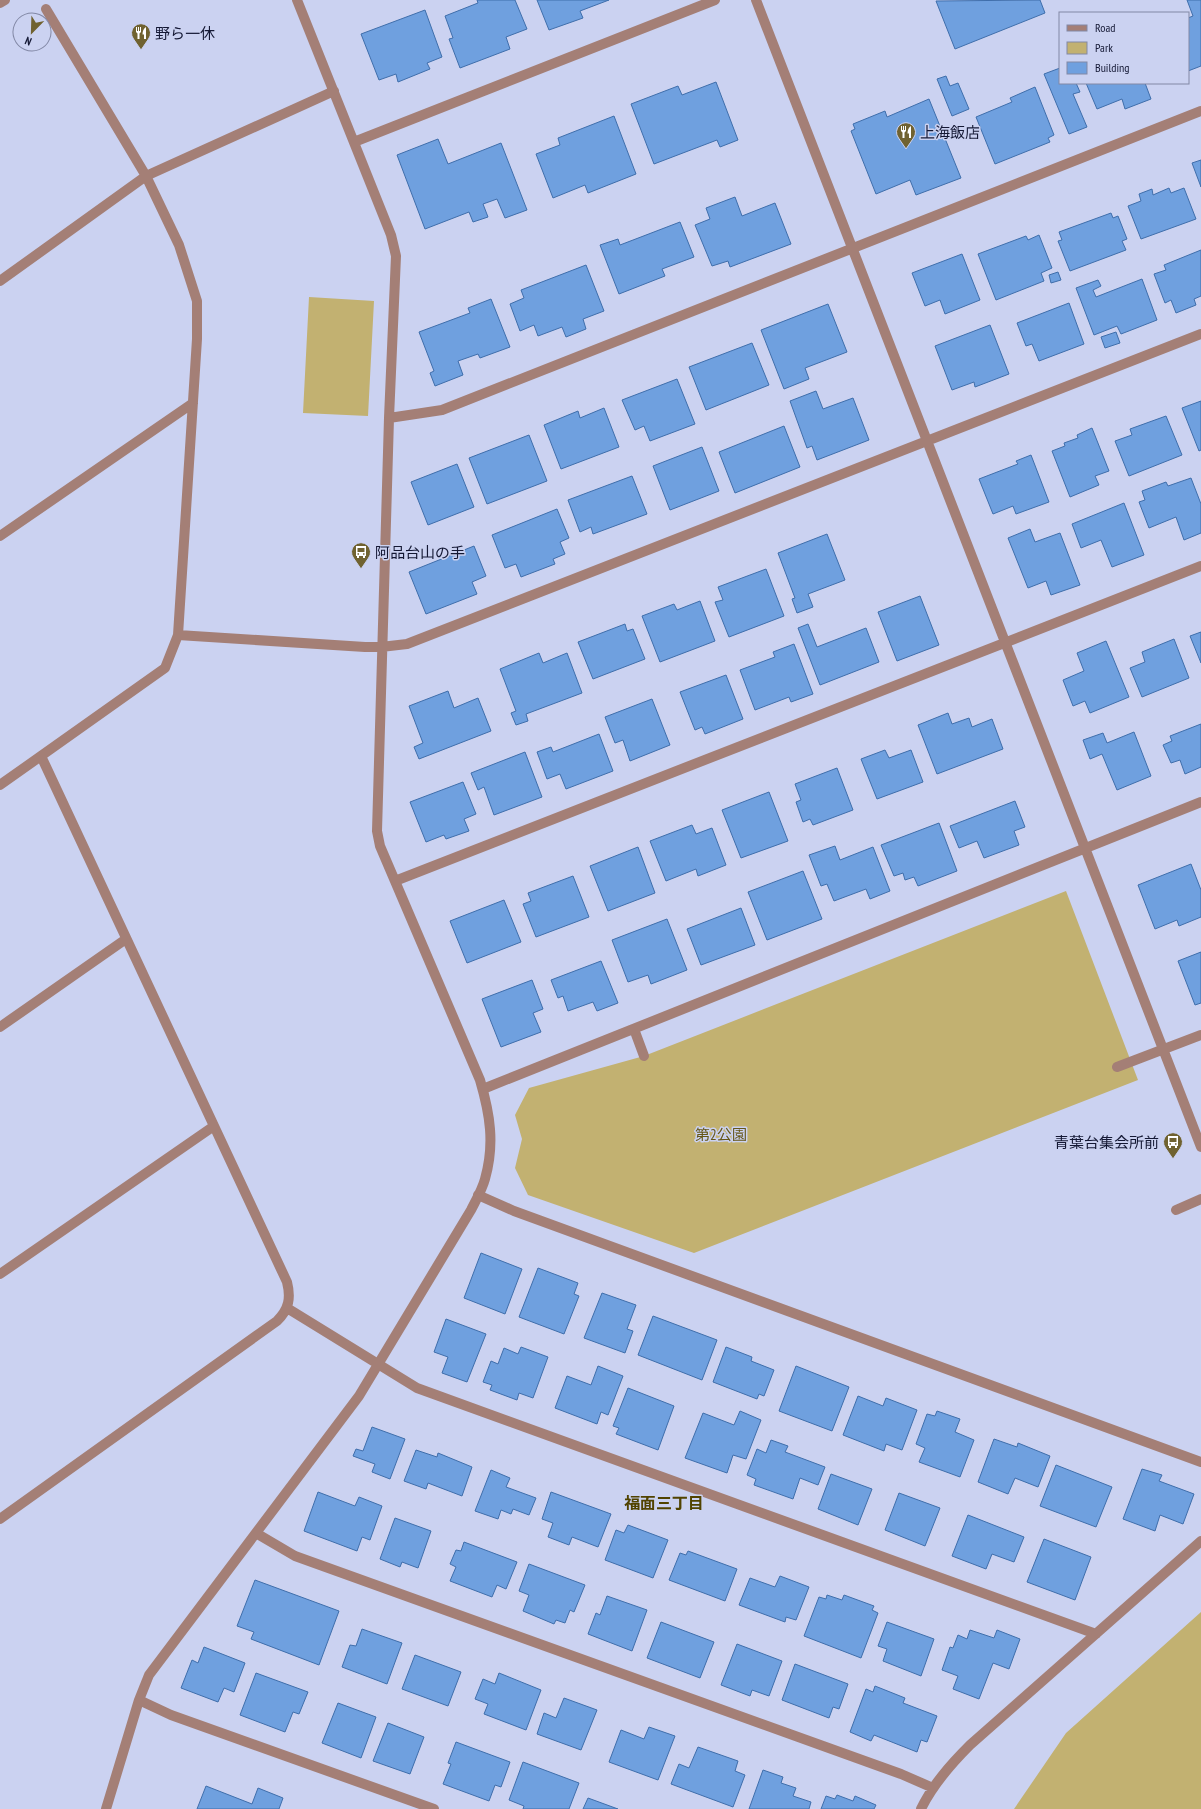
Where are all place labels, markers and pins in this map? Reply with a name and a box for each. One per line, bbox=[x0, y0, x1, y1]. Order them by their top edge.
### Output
restaurant icon: 野ら一休 bbox=[130, 22, 152, 50]
place label: 野ら一休 bbox=[155, 24, 215, 43]
restaurant icon: 上海飯店 bbox=[895, 121, 917, 149]
place label: 上海飯店 bbox=[920, 123, 980, 142]
bus stop icon: 阿品台山の手 bbox=[350, 541, 372, 569]
place label: 阿品台山の手 bbox=[375, 543, 465, 562]
bus stop icon: 青葉台集会所前 bbox=[1162, 1131, 1184, 1159]
place label: 青葉台集会所前 bbox=[1054, 1133, 1159, 1152]

